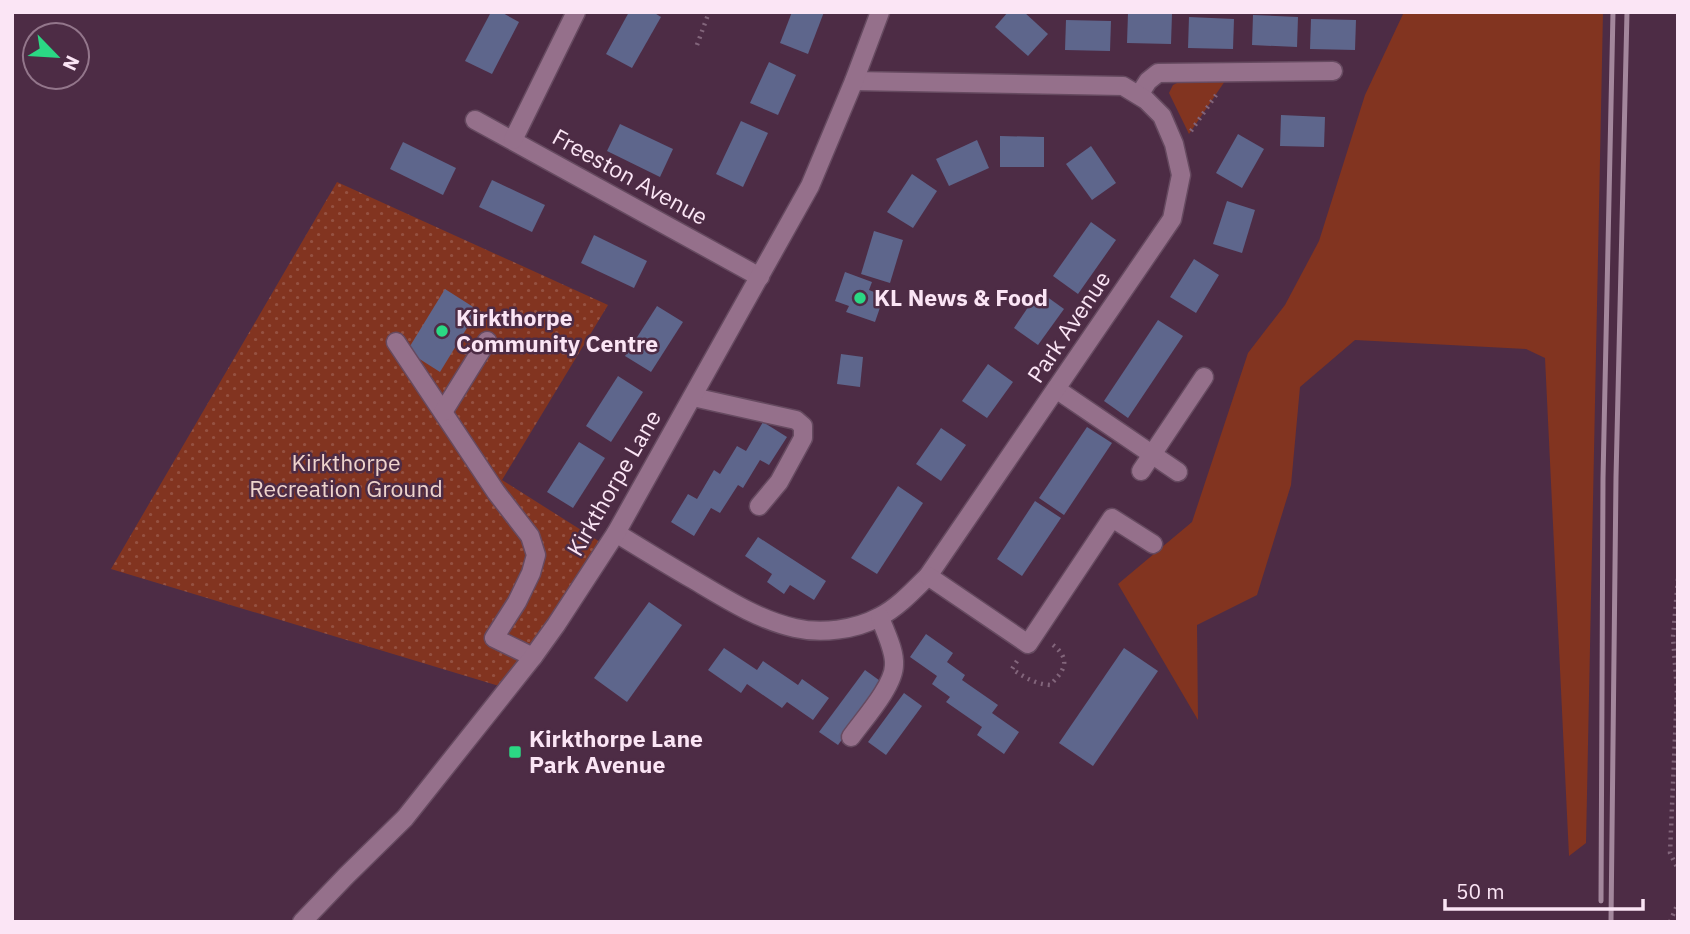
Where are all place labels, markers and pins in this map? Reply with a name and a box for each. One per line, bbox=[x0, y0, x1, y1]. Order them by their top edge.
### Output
place label: KL News & Food bbox=[874, 282, 1048, 312]
marker: KL News & Food bbox=[852, 290, 868, 306]
place label: Kirkthorpe Community Centre bbox=[456, 302, 658, 358]
marker: Kirkthorpe Community Centre bbox=[434, 323, 450, 339]
place label: Kirkthorpe Lane Park Avenue bbox=[529, 723, 703, 779]
marker: Kirkthorpe Lane Park Avenue bbox=[507, 744, 523, 760]

